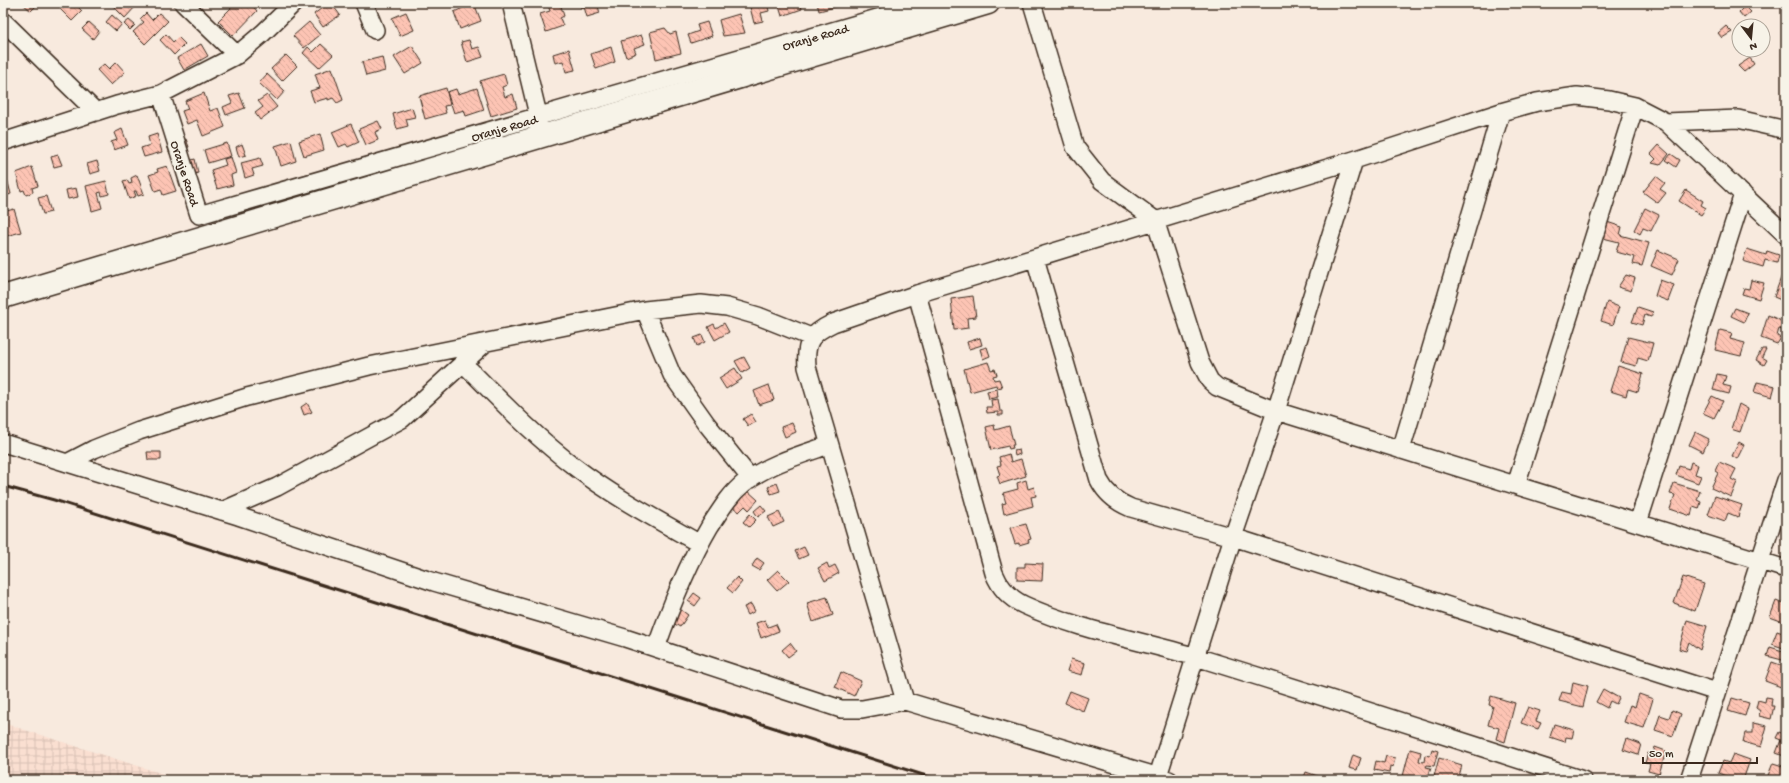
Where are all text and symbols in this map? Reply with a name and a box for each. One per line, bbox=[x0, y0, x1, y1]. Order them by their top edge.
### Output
north arrow bbox=[1731, 18, 1771, 58]
street label: Oranje Road bbox=[781, 21, 852, 55]
text: N bbox=[1748, 39, 1758, 52]
street label: Oranje Road bbox=[470, 112, 541, 146]
street label: Oranje Road bbox=[166, 139, 202, 210]
scale bar bbox=[1643, 739, 1757, 765]
text: 50 m bbox=[1649, 748, 1674, 762]

